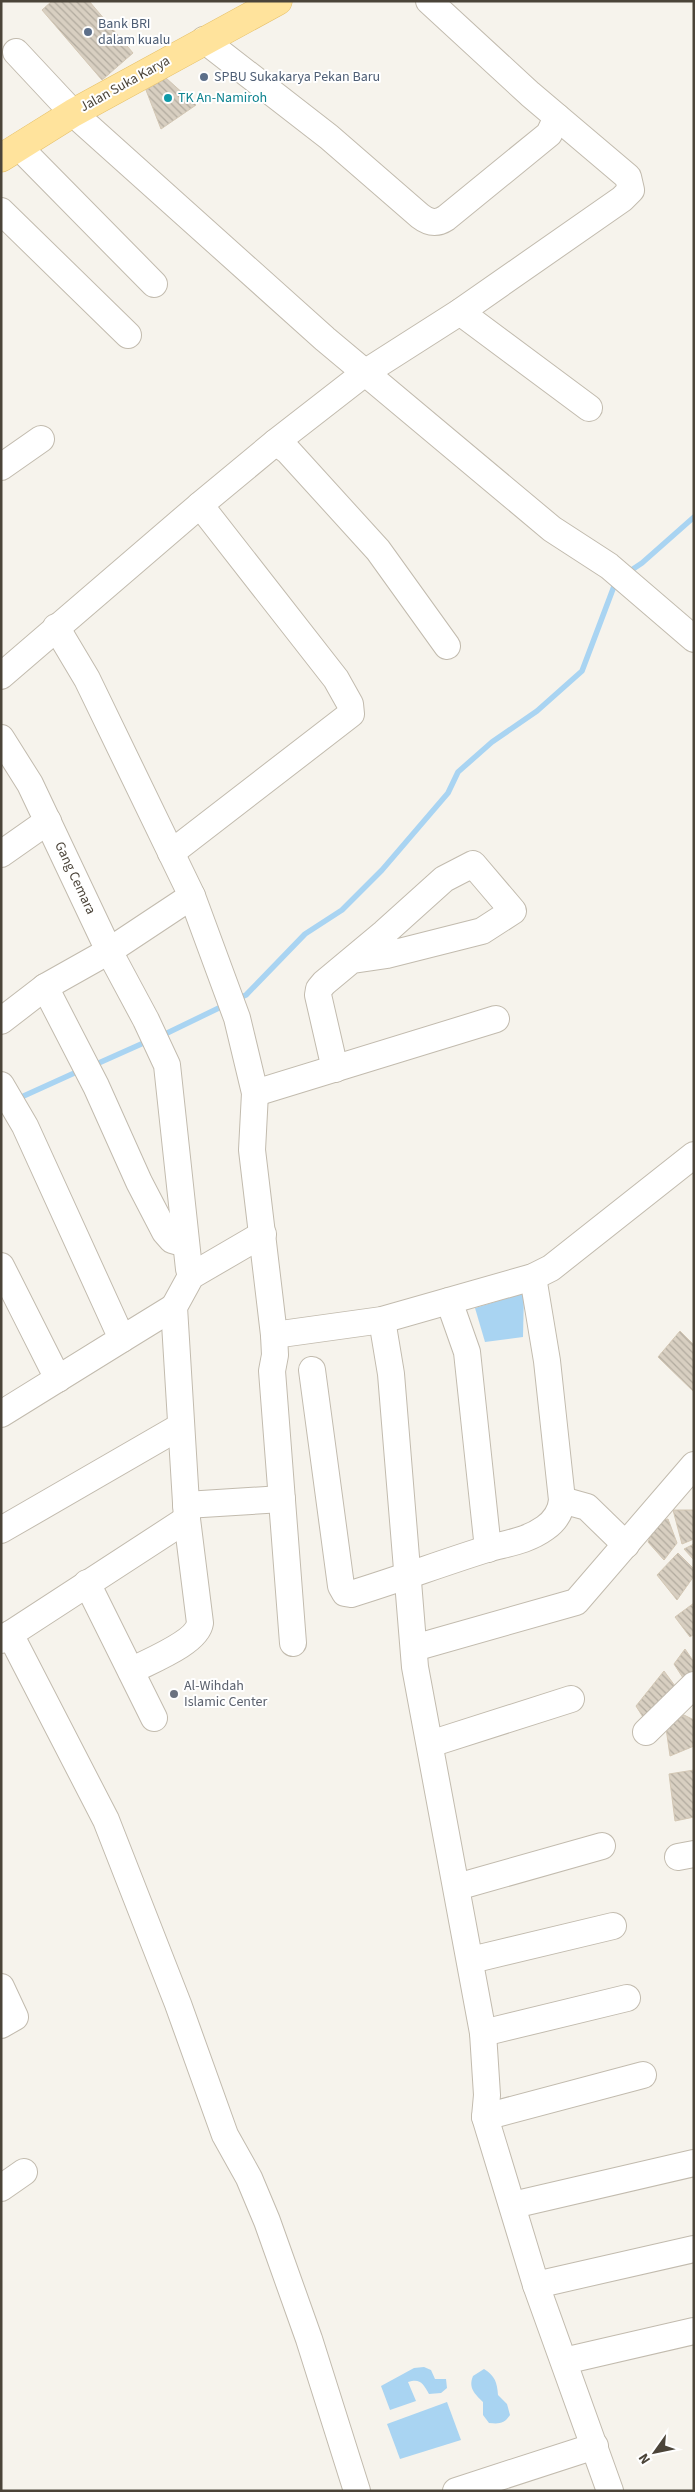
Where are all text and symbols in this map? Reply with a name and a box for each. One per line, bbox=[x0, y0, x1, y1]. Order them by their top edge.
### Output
place label: Bank BRI dalam kualu bbox=[98, 14, 170, 50]
marker: Bank BRI dalam kualu bbox=[82, 26, 94, 38]
street label: Jalan Suka Karya bbox=[76, 51, 174, 117]
place label: SPBU Sukakarya Pekan Baru bbox=[214, 67, 380, 87]
marker: SPBU Sukakarya Pekan Baru bbox=[198, 71, 210, 83]
place label: TK An-Namiroh bbox=[178, 88, 267, 108]
marker: TK An-Namiroh bbox=[162, 92, 174, 104]
street label: Gang Cemara bbox=[49, 838, 101, 918]
place label: Al-Wihdah Islamic Center bbox=[184, 1676, 267, 1712]
marker: Al-Wihdah Islamic Center bbox=[168, 1688, 180, 1700]
north arrow bbox=[630, 2427, 680, 2477]
text: N bbox=[634, 2449, 656, 2468]

